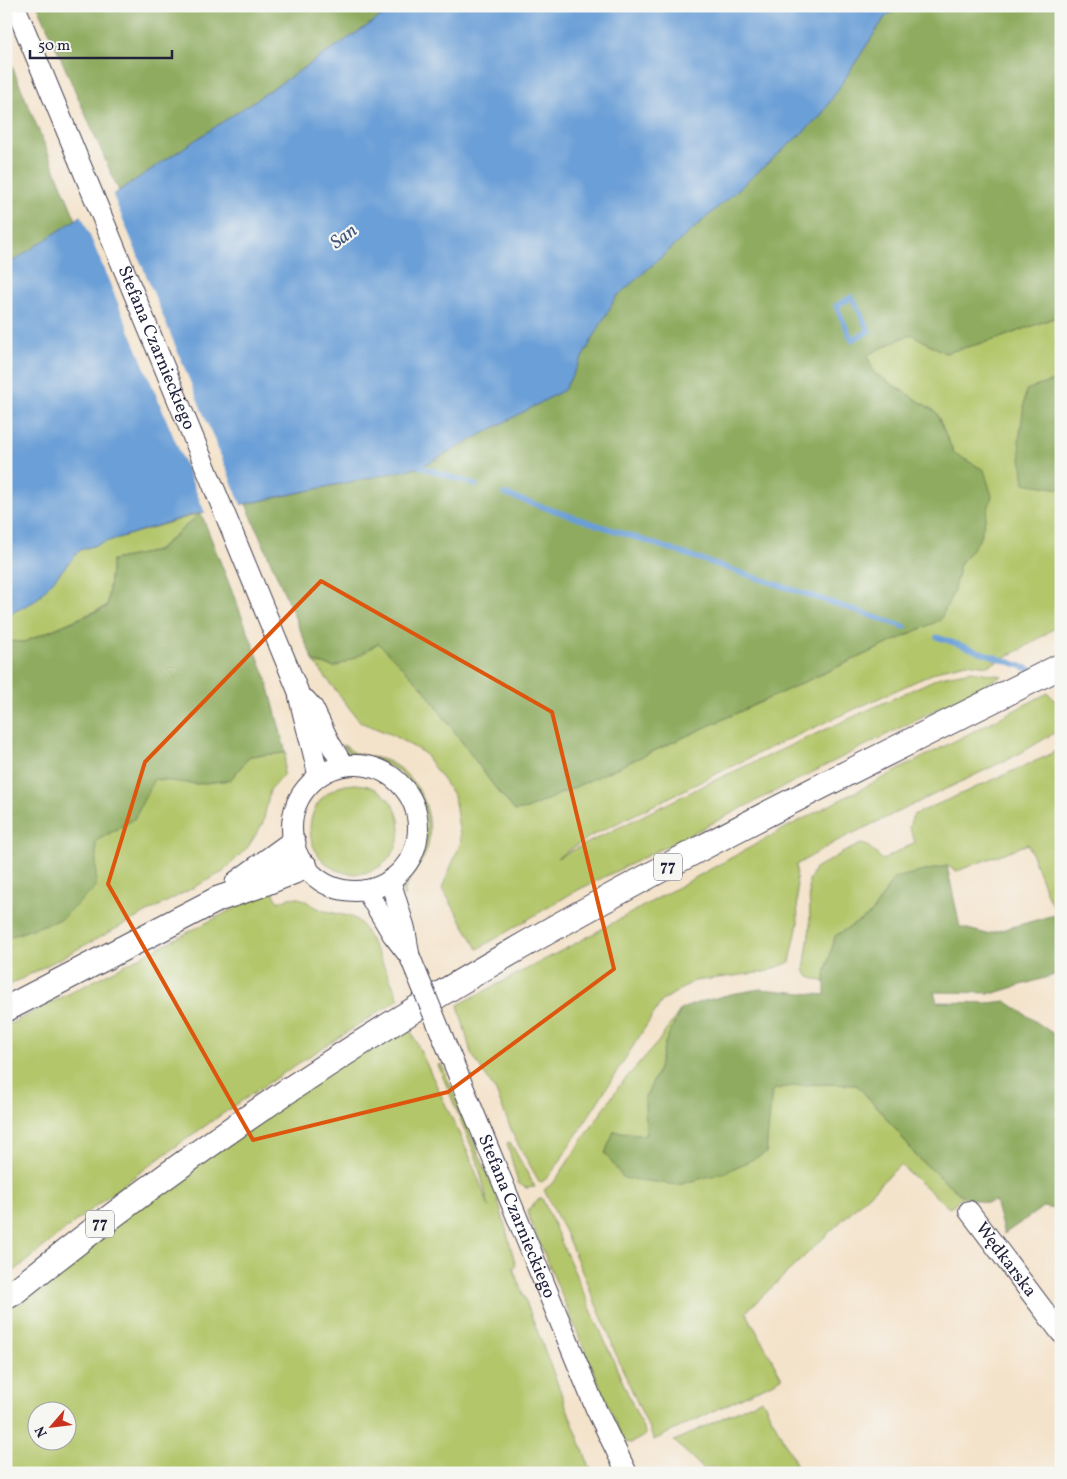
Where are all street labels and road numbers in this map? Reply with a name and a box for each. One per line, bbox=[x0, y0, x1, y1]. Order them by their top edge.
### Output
street label: Stefana Czarnieckiego bbox=[111, 262, 201, 434]
road number: 77 bbox=[654, 854, 682, 880]
street label: Stefana Czarnieckiego bbox=[472, 1131, 562, 1302]
road number: 77 bbox=[86, 1210, 114, 1238]
street label: Wędkarska bbox=[969, 1217, 1042, 1302]

